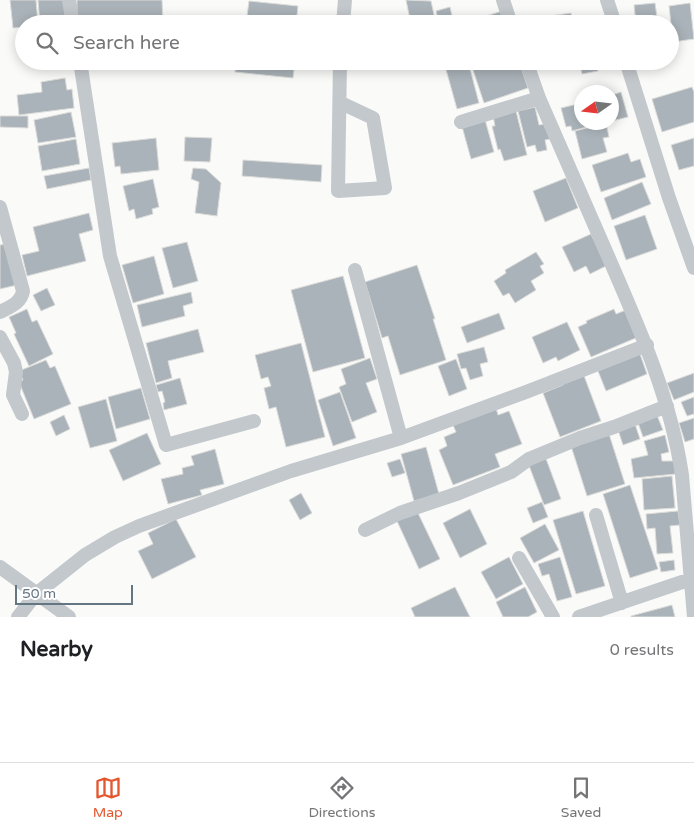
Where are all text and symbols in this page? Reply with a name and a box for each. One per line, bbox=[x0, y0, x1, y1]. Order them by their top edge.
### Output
search box bbox=[15, 15, 679, 70]
icon: search bbox=[33, 29, 61, 57]
text: Search here bbox=[73, 32, 180, 54]
north arrow bbox=[574, 85, 619, 130]
scale bar bbox=[15, 582, 132, 605]
text: 50 m bbox=[22, 585, 56, 602]
text: Nearby bbox=[20, 637, 93, 662]
text: 0 results bbox=[610, 640, 674, 660]
tab: Map bbox=[93, 774, 123, 821]
tab: Directions bbox=[308, 774, 375, 821]
tab: Saved bbox=[561, 774, 601, 821]

